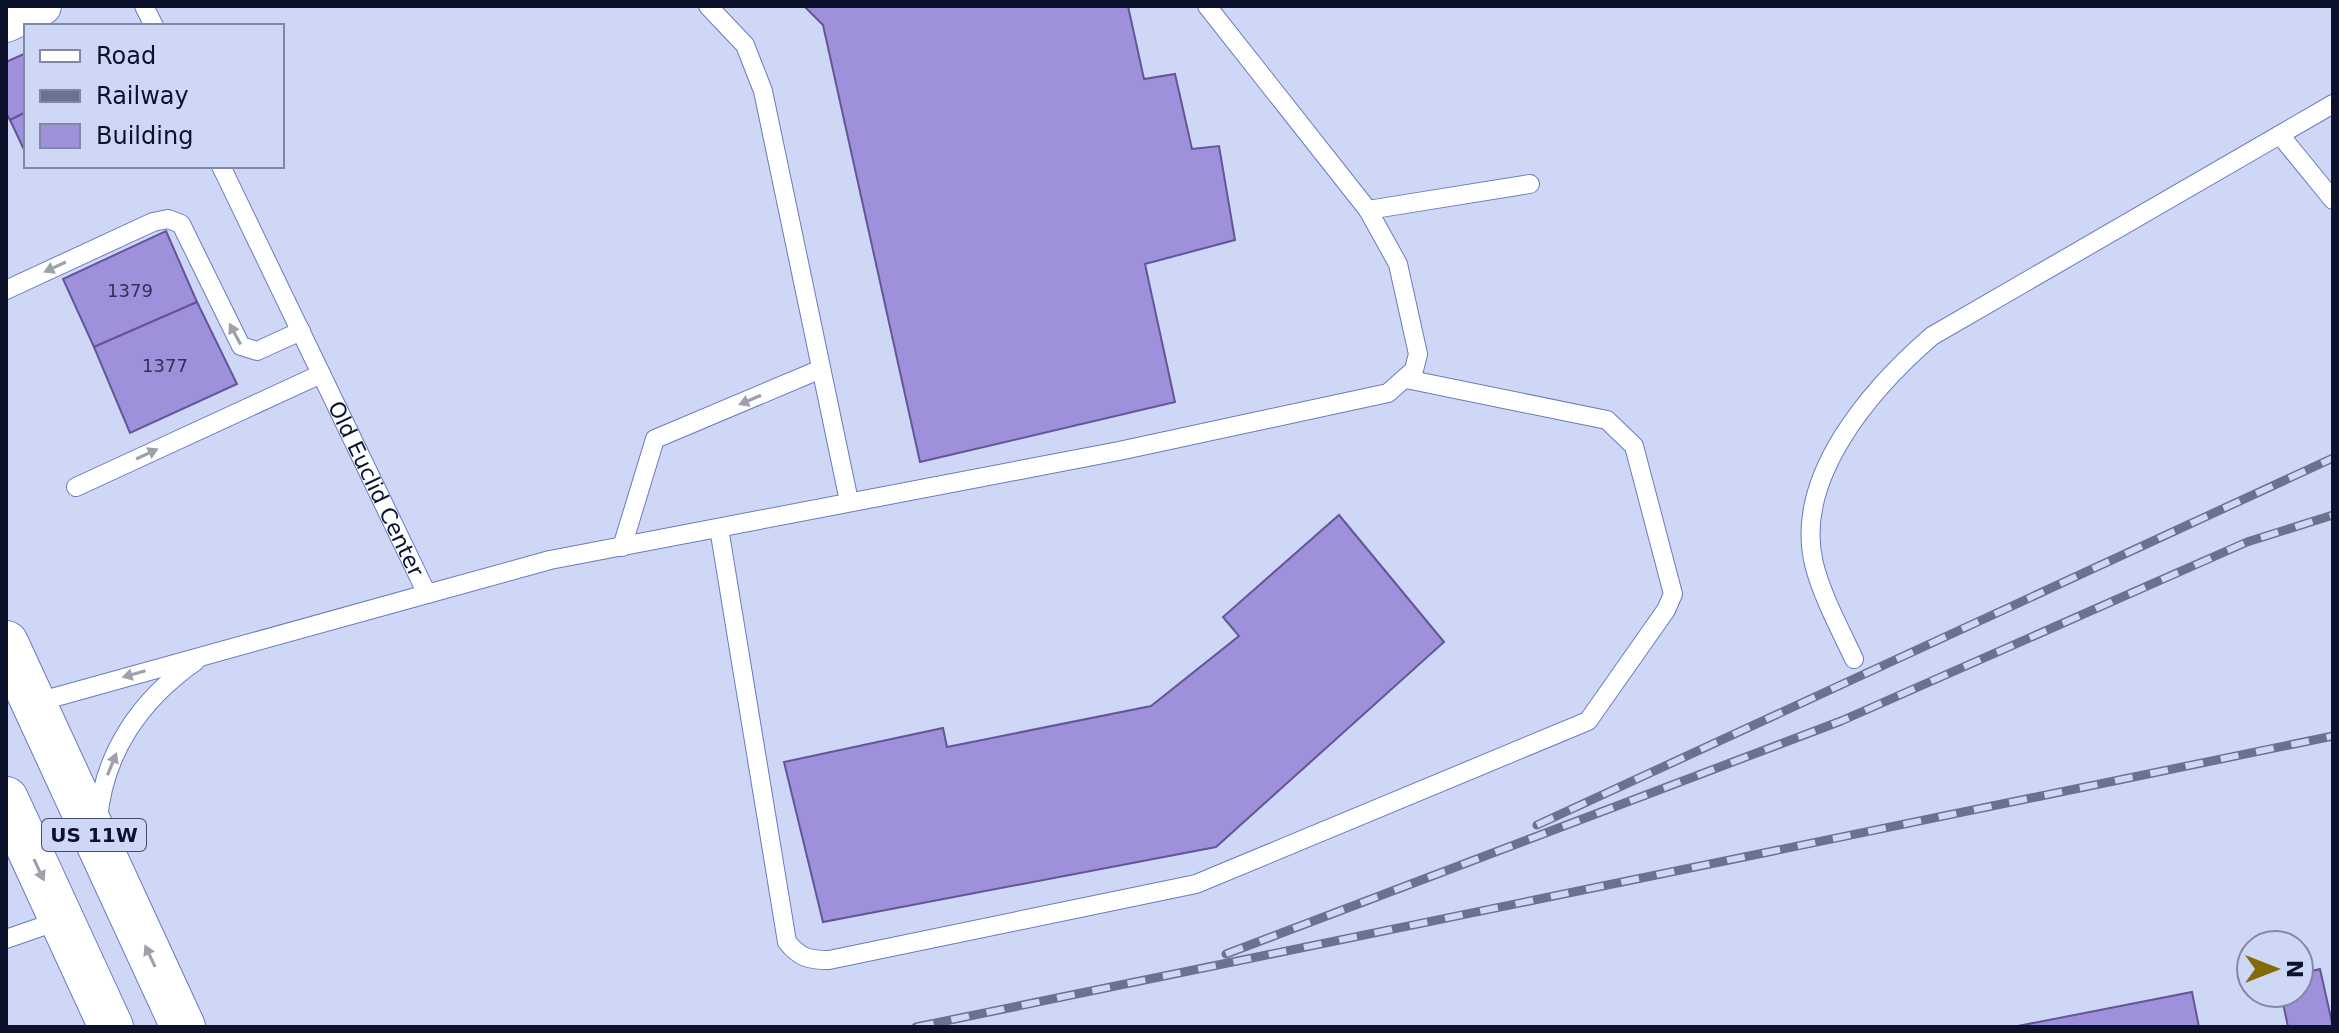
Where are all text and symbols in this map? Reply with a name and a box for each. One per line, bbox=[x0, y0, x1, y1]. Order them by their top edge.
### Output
legend bbox=[24, 24, 284, 168]
text: Road bbox=[96, 42, 156, 70]
text: Railway bbox=[96, 82, 189, 110]
text: Building bbox=[96, 122, 193, 150]
one-way arrow bbox=[43, 260, 66, 274]
house number: 1379 bbox=[107, 280, 153, 301]
one-way arrow bbox=[229, 323, 242, 346]
house number: 1377 bbox=[142, 355, 188, 376]
one-way arrow bbox=[738, 393, 761, 406]
street label: Old Euclid Center bbox=[323, 397, 430, 581]
one-way arrow bbox=[135, 447, 159, 461]
one-way arrow bbox=[122, 668, 146, 681]
one-way arrow bbox=[105, 752, 118, 776]
road number: US 11W bbox=[42, 819, 146, 851]
one-way arrow bbox=[32, 858, 45, 882]
north arrow bbox=[2235, 929, 2315, 1009]
one-way arrow bbox=[143, 944, 157, 968]
text: N bbox=[2282, 960, 2307, 978]

